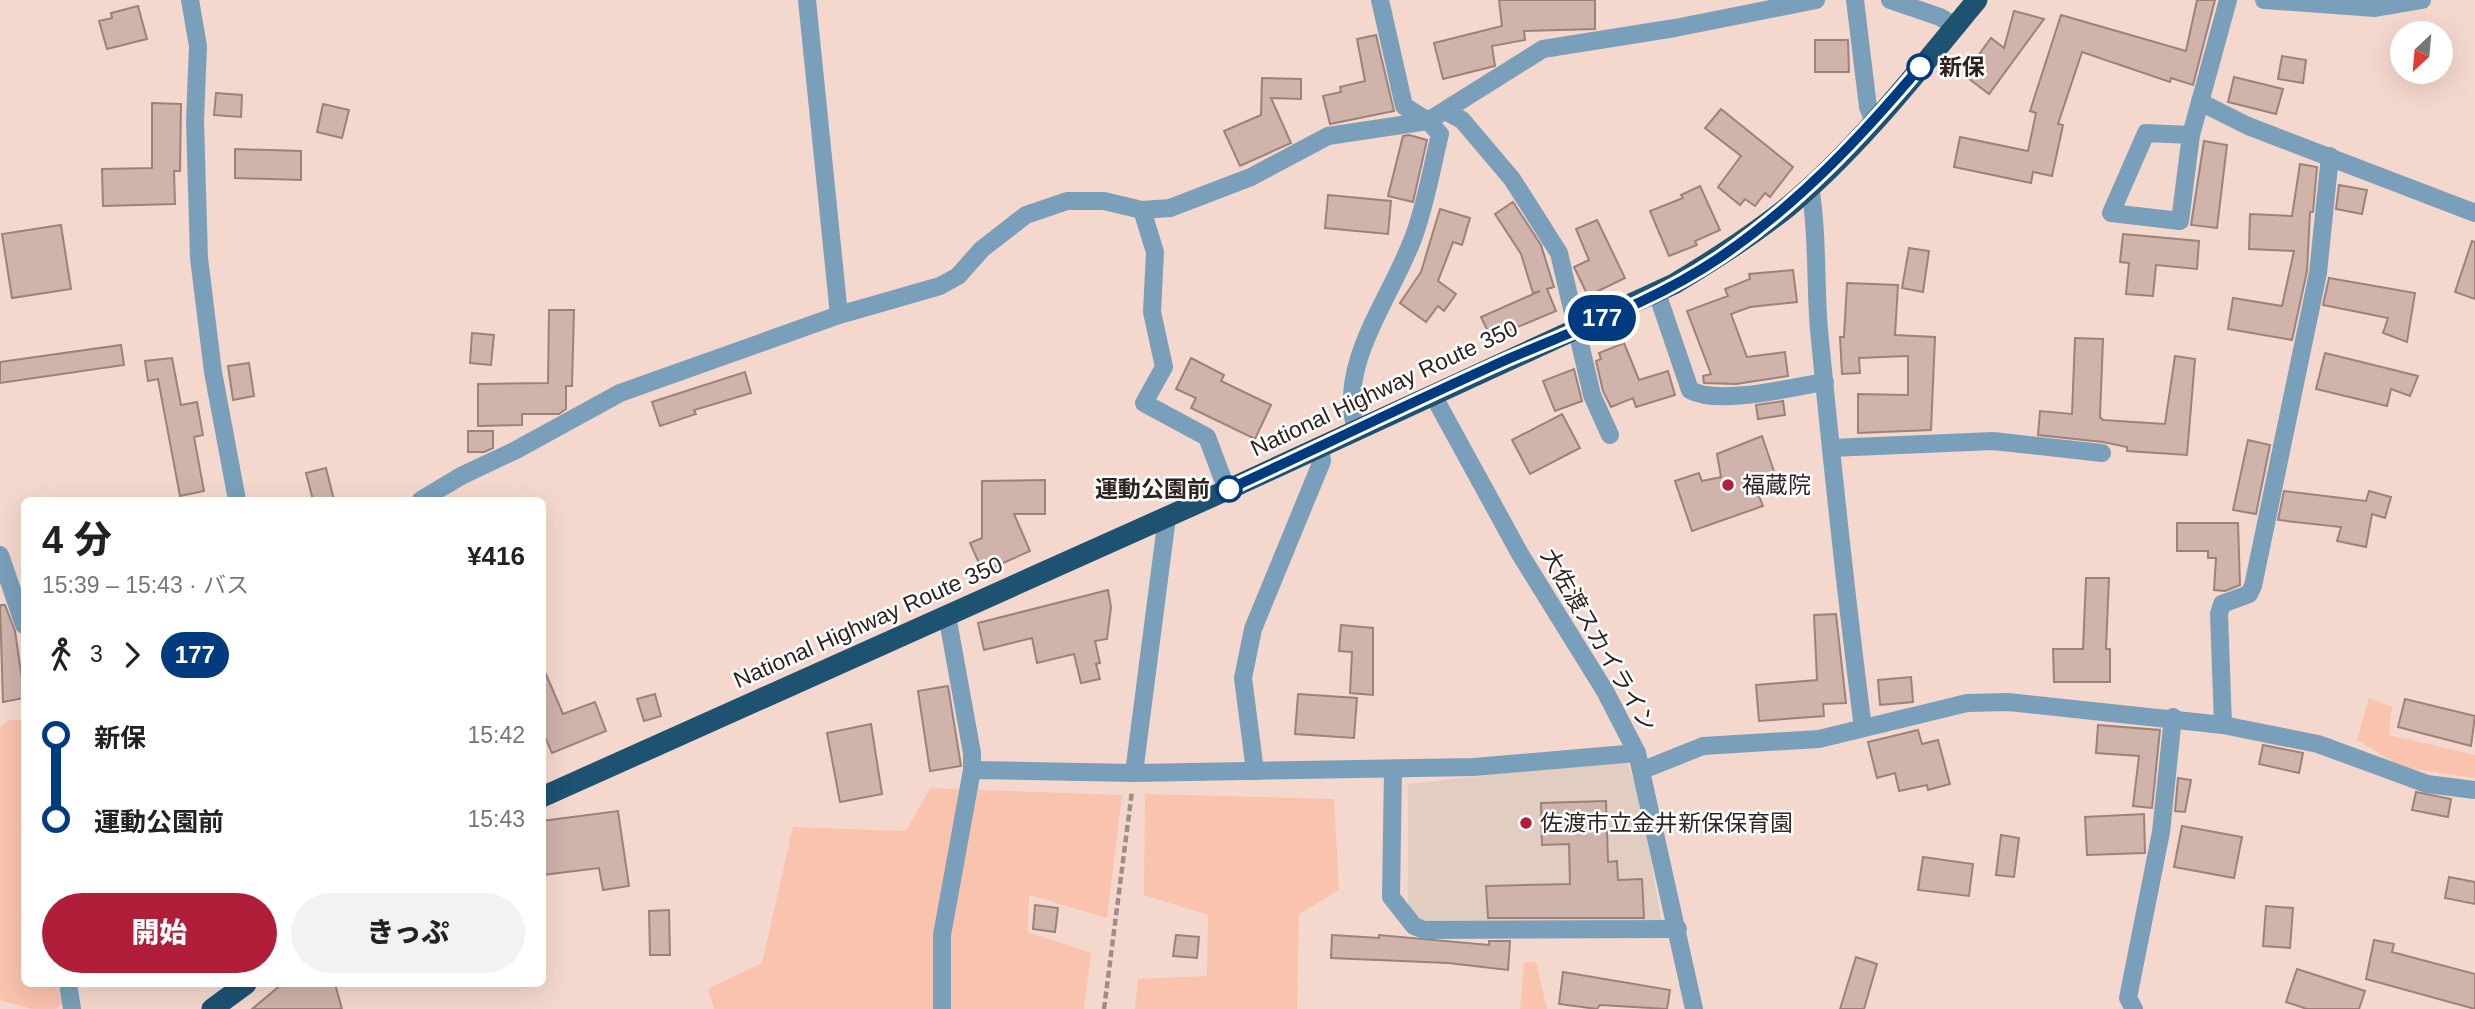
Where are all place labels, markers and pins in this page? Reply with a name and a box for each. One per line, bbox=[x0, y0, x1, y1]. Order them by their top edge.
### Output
marker: 新保 bbox=[1907, 54, 1933, 80]
place label: 新保 bbox=[1939, 54, 1985, 80]
place label: 福蔵院 bbox=[1742, 472, 1811, 498]
place label: 運動公園前 bbox=[1095, 476, 1210, 502]
marker: 運動公園前 bbox=[1216, 476, 1242, 502]
marker: 福蔵院 bbox=[1720, 477, 1736, 493]
place label: 佐渡市立金井新保保育園 bbox=[1540, 810, 1793, 836]
marker: 佐渡市立金井新保保育園 bbox=[1518, 815, 1534, 831]

